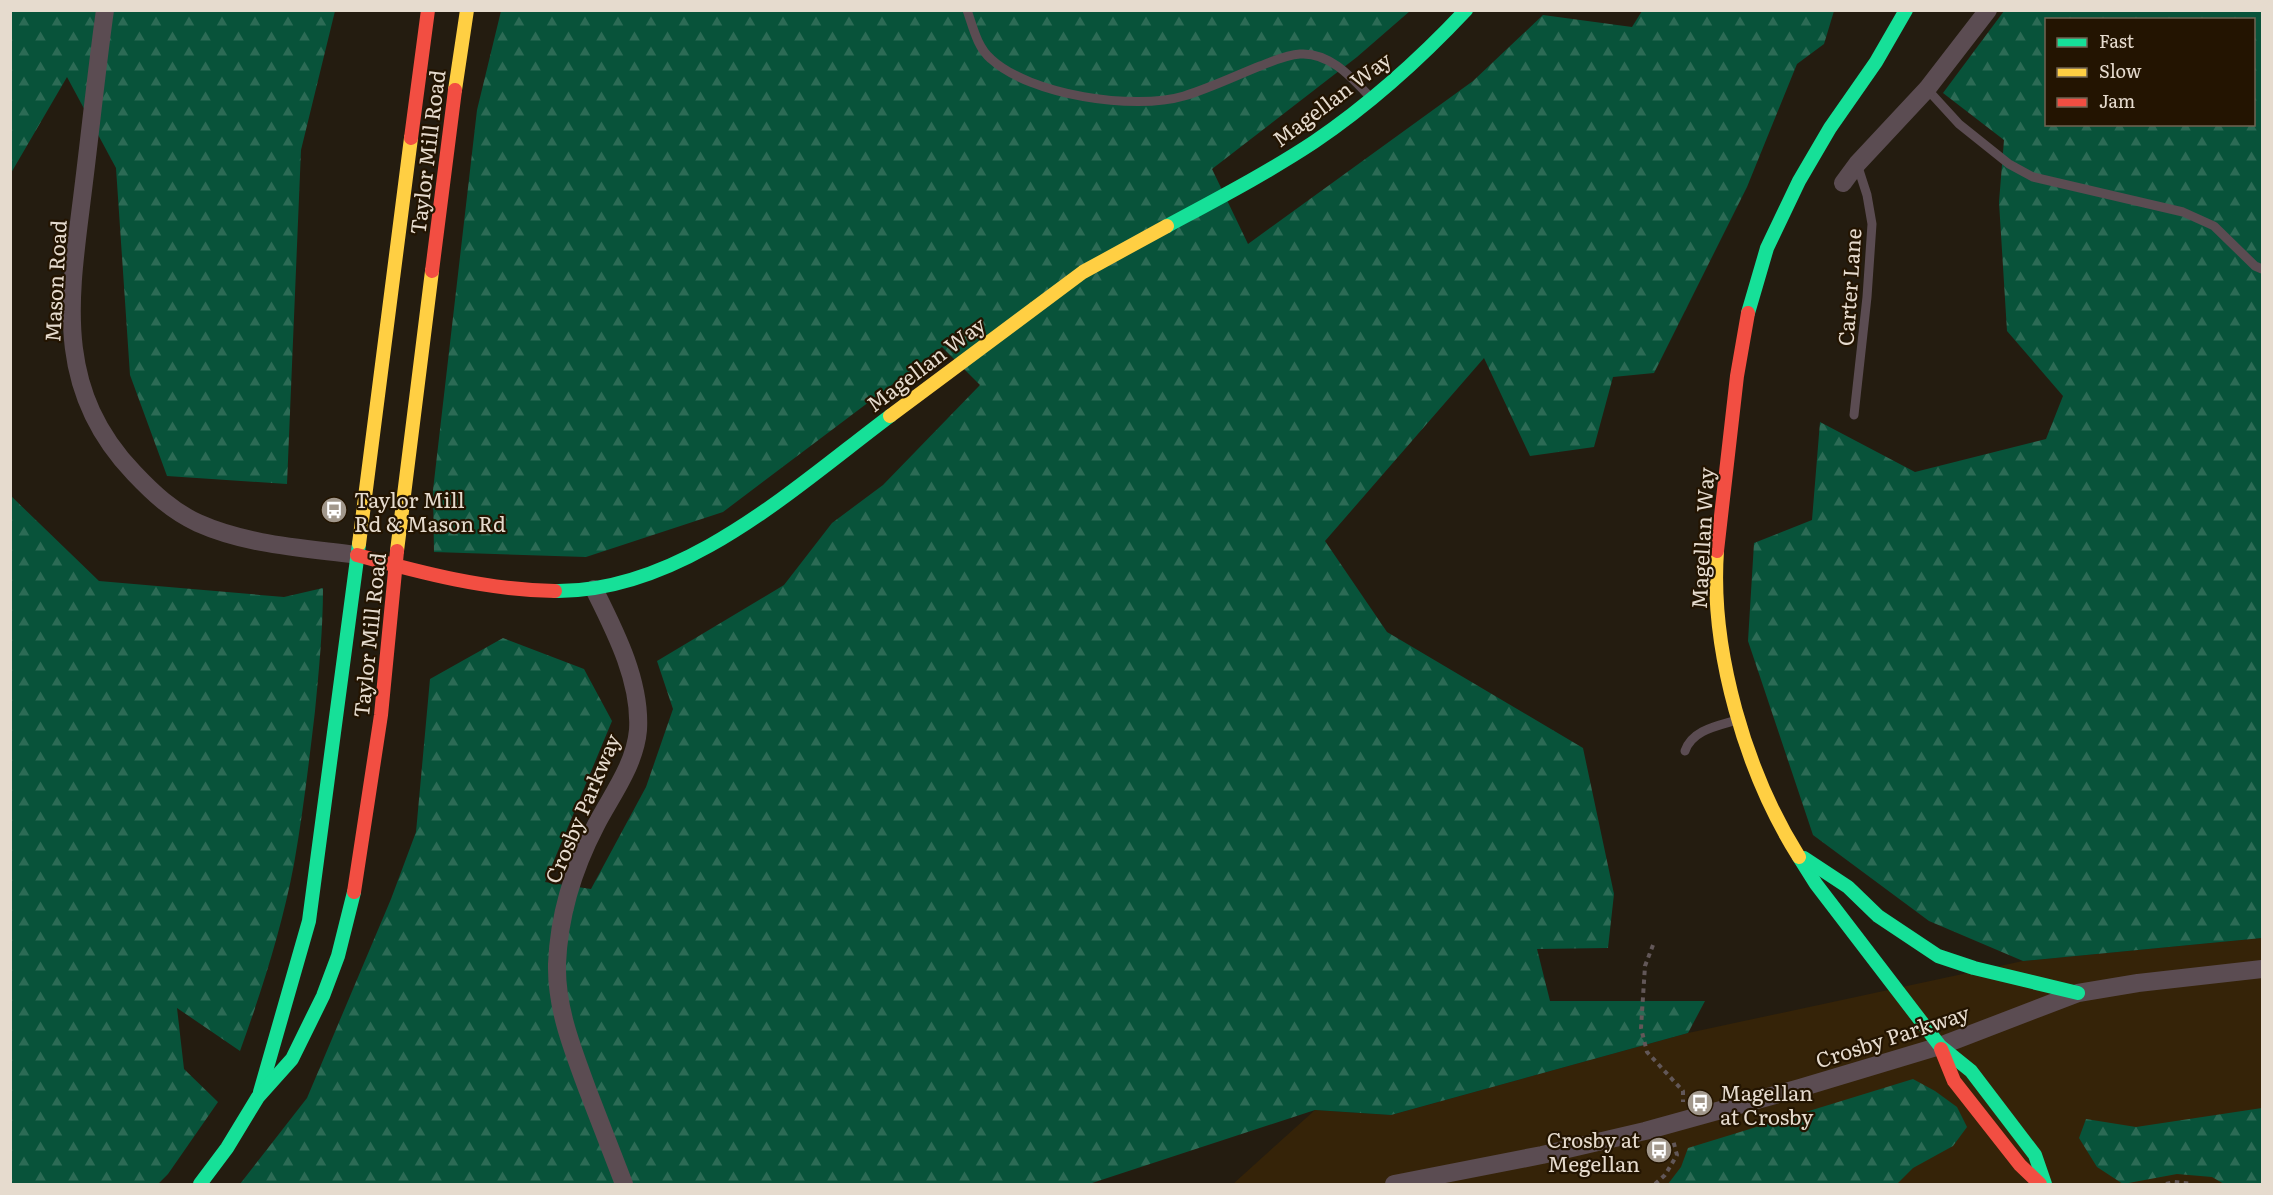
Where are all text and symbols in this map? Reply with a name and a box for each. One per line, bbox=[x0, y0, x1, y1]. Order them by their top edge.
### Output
legend bbox=[2045, 18, 2255, 126]
text: Fast bbox=[2099, 27, 2135, 54]
street label: Magellan Way bbox=[1265, 42, 1398, 153]
text: Slow bbox=[2099, 57, 2142, 84]
street label: Taylor Mill Road bbox=[401, 68, 452, 236]
text: Jam bbox=[2099, 87, 2135, 114]
street label: Mason Road bbox=[35, 219, 73, 343]
street label: Carter Lane bbox=[1828, 227, 1868, 347]
street label: Magellan Way bbox=[859, 307, 992, 418]
street label: Magellan Way bbox=[1682, 465, 1720, 610]
place label: Taylor Mill Rd & Mason Rd bbox=[354, 483, 506, 538]
bus stop icon: Taylor Mill Rd & Mason Rd bbox=[319, 495, 349, 525]
street label: Taylor Mill Road bbox=[344, 551, 392, 719]
street label: Crosby Parkway bbox=[535, 727, 627, 888]
street label: Crosby Parkway bbox=[1811, 995, 1974, 1074]
place label: Magellan at Crosby bbox=[1720, 1076, 1814, 1131]
bus stop icon: Magellan at Crosby bbox=[1685, 1088, 1715, 1118]
place label: Crosby at Megellan bbox=[1547, 1123, 1641, 1178]
bus stop icon: Crosby at Megellan bbox=[1644, 1135, 1674, 1165]

